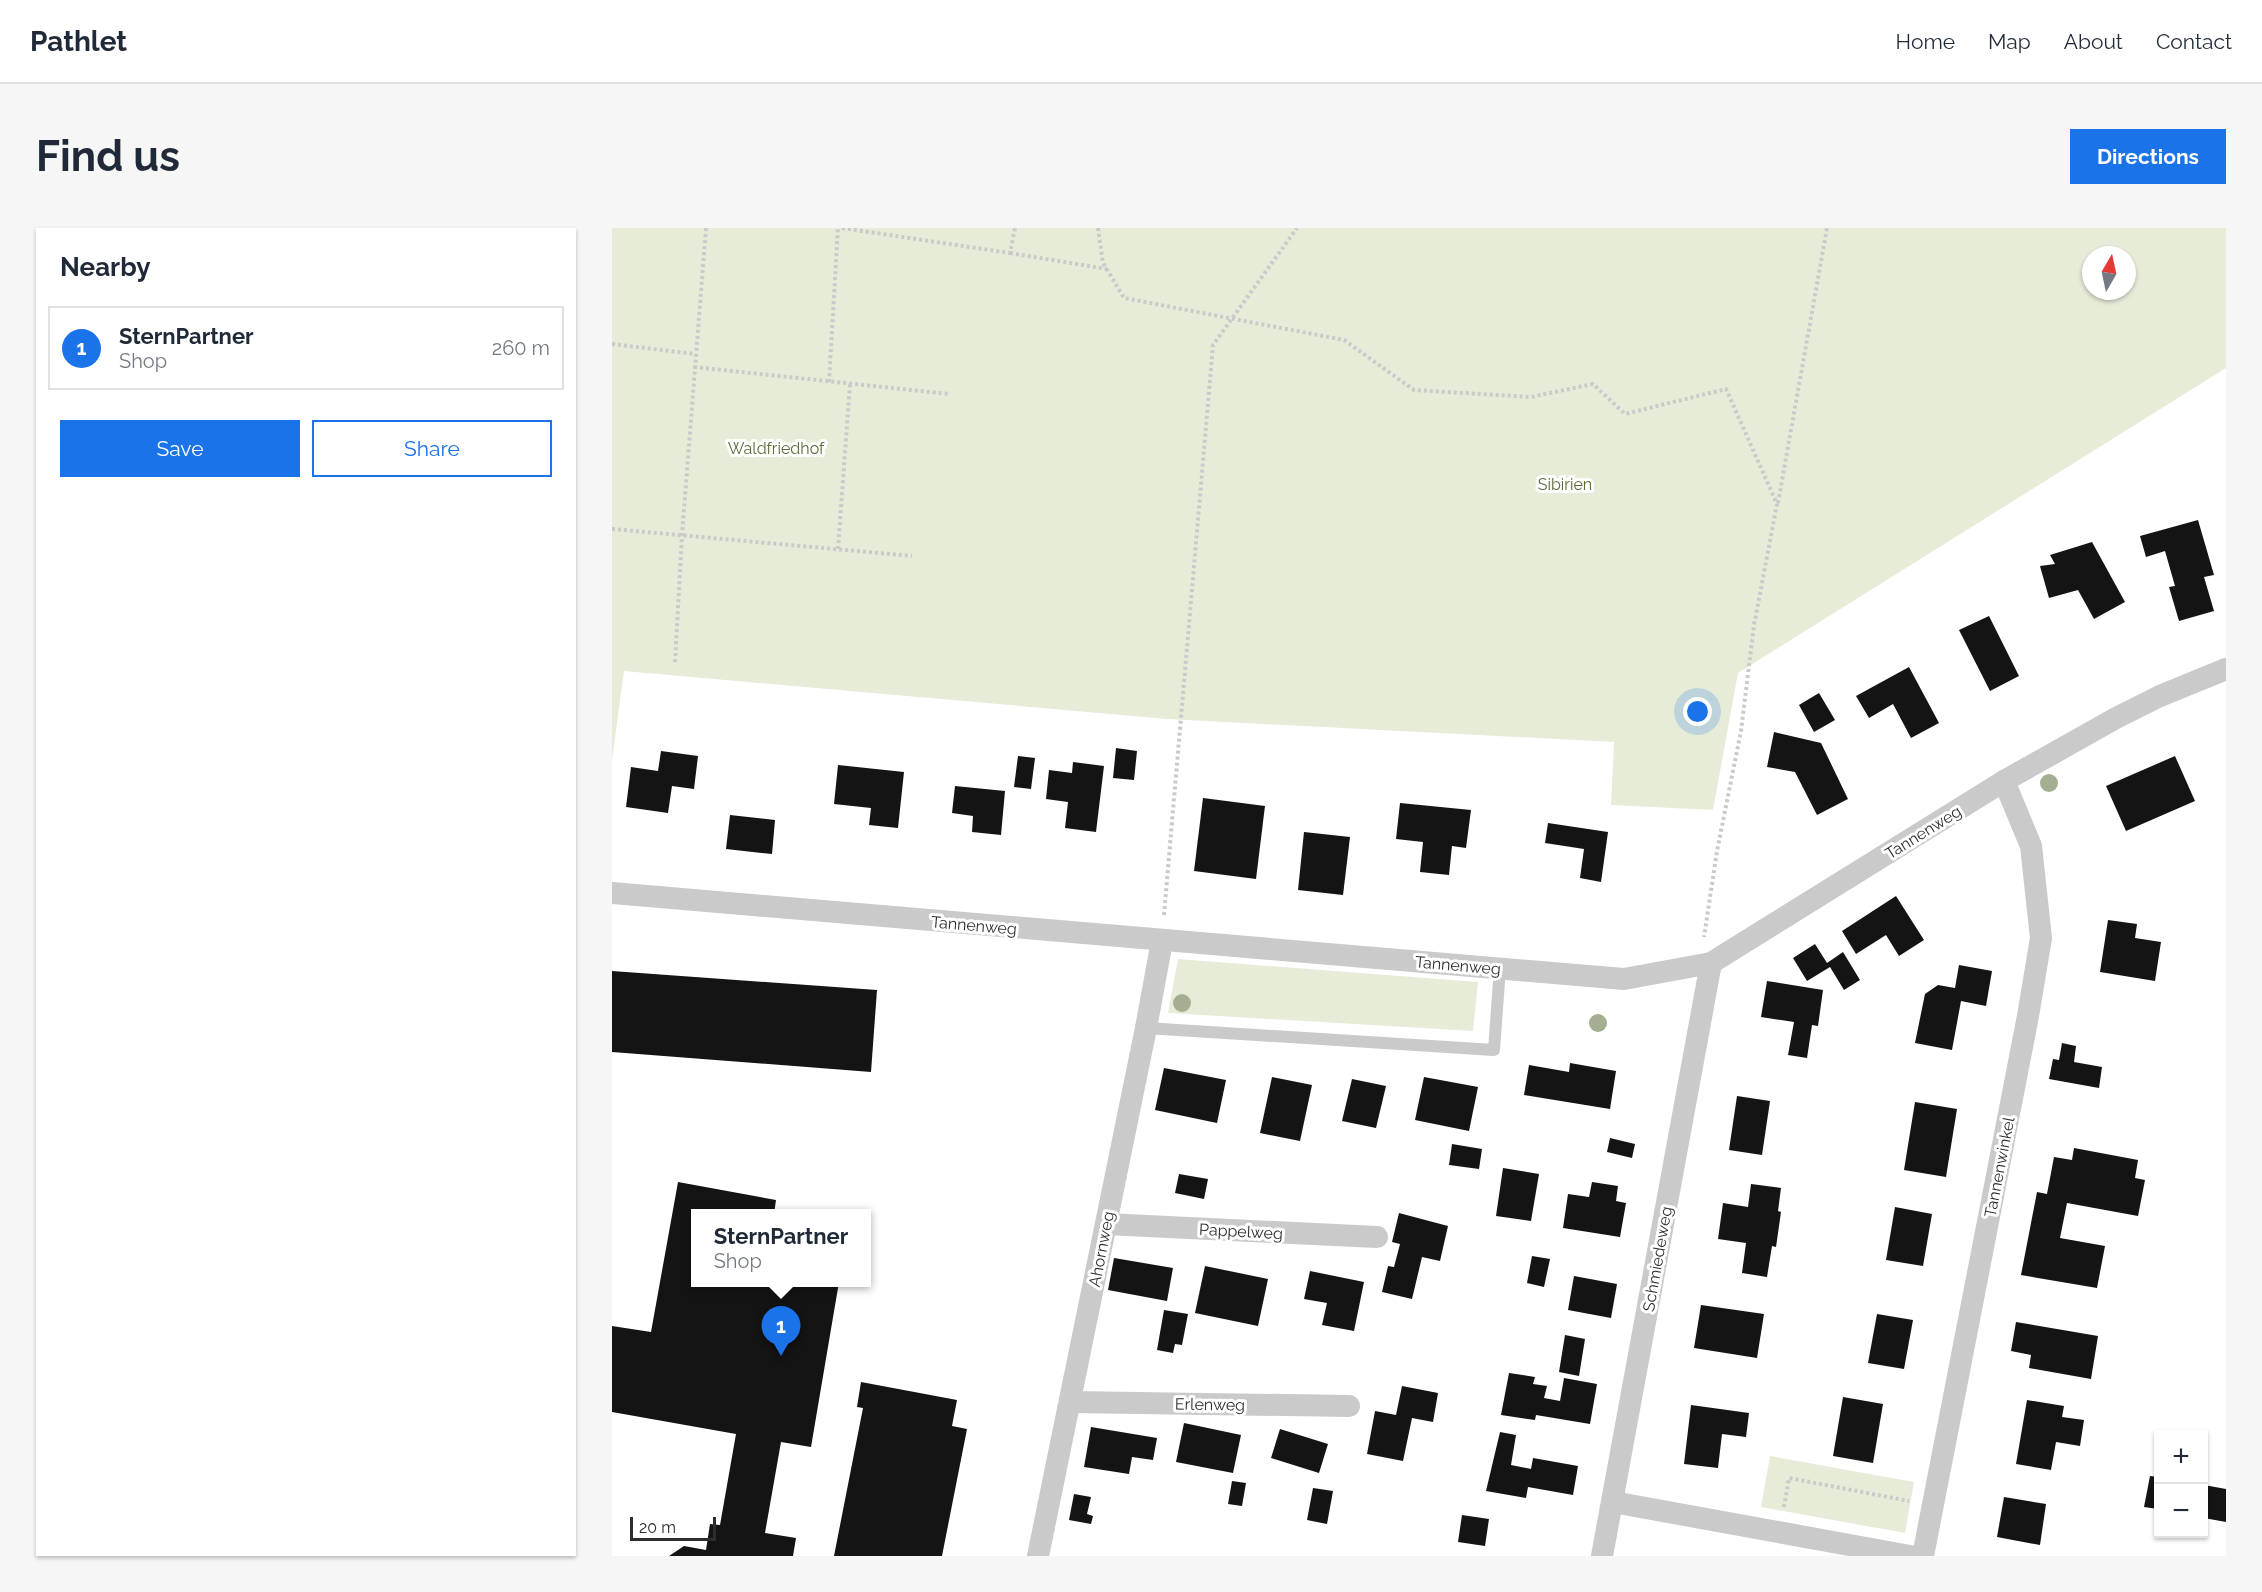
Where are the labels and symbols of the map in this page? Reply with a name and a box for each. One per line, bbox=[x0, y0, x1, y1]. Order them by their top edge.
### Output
north arrow bbox=[2082, 246, 2136, 300]
park label: Waldfriedhof bbox=[728, 439, 825, 458]
park label: Sibirien bbox=[1538, 475, 1592, 494]
your location bbox=[1683, 697, 1712, 726]
street label: Tannenweg bbox=[1882, 802, 1965, 863]
street label: Tannenweg bbox=[930, 912, 1018, 939]
street label: Tannenweg bbox=[1414, 952, 1502, 979]
street label: Tannenwinkel bbox=[1980, 1115, 2019, 1219]
street label: Schmiedeweg bbox=[1639, 1205, 1676, 1313]
street label: Ahornweg bbox=[1085, 1210, 1118, 1288]
street label: Pappelweg bbox=[1199, 1220, 1283, 1243]
pin: 1 bbox=[762, 1306, 800, 1356]
street label: Erlenweg bbox=[1175, 1394, 1245, 1415]
scale bar bbox=[630, 1514, 716, 1542]

